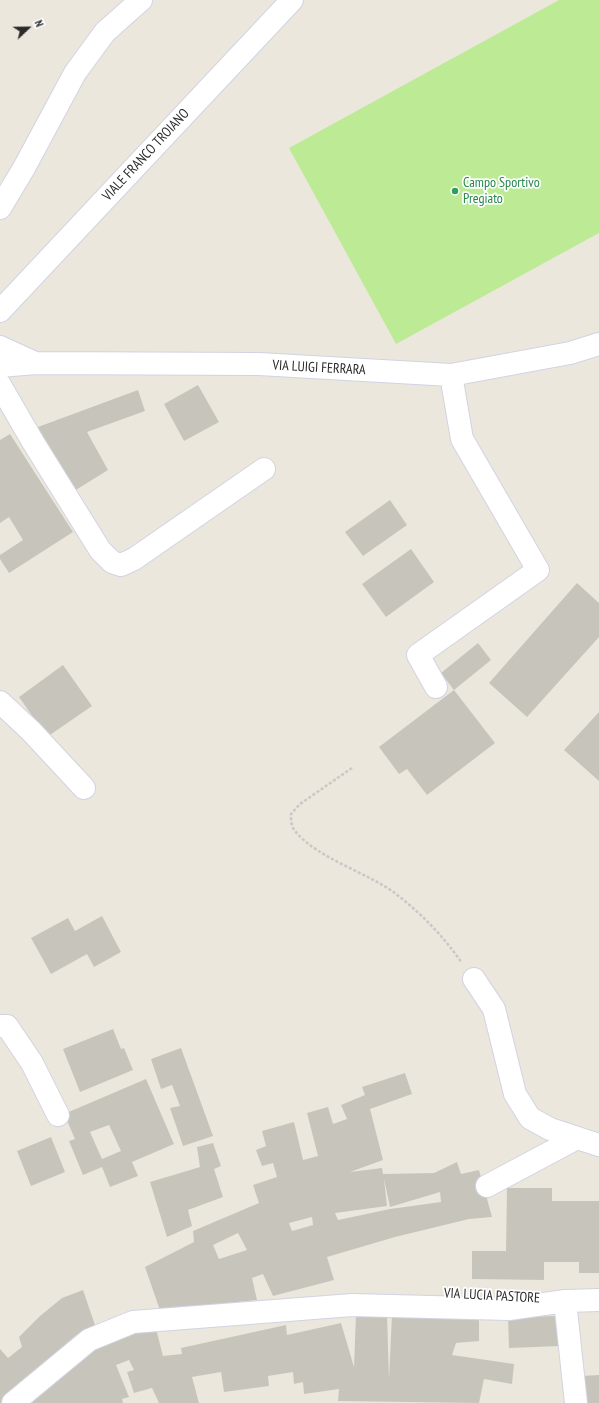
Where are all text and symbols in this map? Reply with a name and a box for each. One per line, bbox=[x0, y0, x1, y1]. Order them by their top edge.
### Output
north arrow bbox=[8, 8, 48, 48]
text: N bbox=[32, 18, 47, 29]
street label: VIALE FRANCO TROIANO bbox=[99, 106, 193, 204]
place label: Campo Sportivo Pregiato bbox=[463, 175, 540, 208]
marker: Campo Sportivo Pregiato bbox=[450, 186, 460, 196]
street label: VIA LUIGI FERRARA bbox=[272, 357, 366, 379]
street label: VIA LUCIA PASTORE bbox=[444, 1285, 540, 1307]

